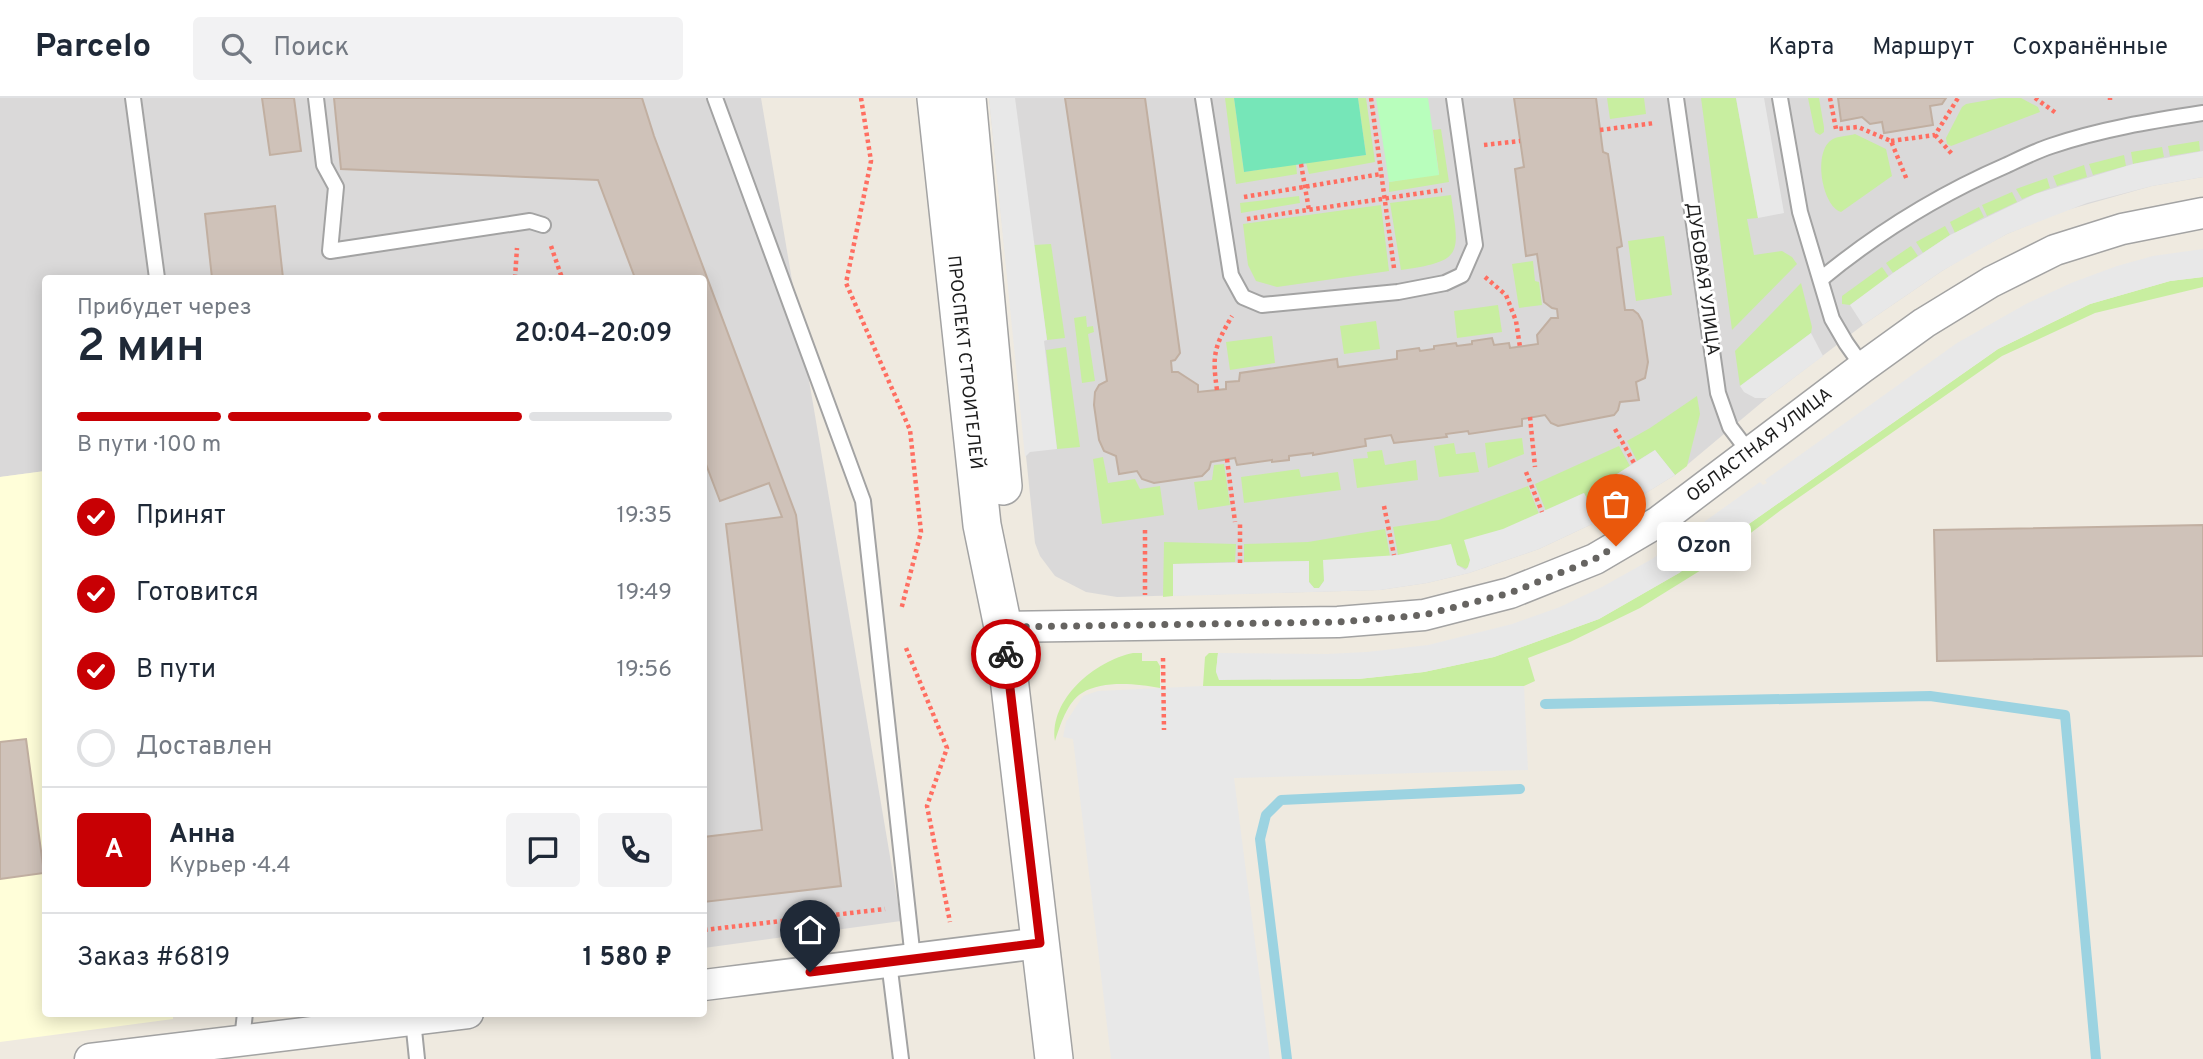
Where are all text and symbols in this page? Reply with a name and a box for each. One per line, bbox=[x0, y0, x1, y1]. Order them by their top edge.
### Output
search box bbox=[193, 17, 683, 80]
text: Parcelo bbox=[35, 27, 151, 69]
icon: search bbox=[217, 29, 255, 67]
text: Поиск bbox=[273, 32, 349, 65]
text: Карта bbox=[1768, 33, 1834, 63]
text: Маршрут bbox=[1872, 33, 1974, 63]
text: Сохранённые bbox=[2012, 33, 2168, 63]
street label: ДУБОВАЯ УЛИЦА bbox=[1680, 201, 1724, 357]
street label: ПРОСПЕКТ СТРОИТЕЛЕЙ bbox=[942, 254, 989, 471]
text: Прибудет через bbox=[77, 294, 252, 323]
text: 20:04–20:09 bbox=[515, 318, 672, 351]
text: 2 мин bbox=[77, 319, 205, 378]
street label: ОБЛАСТНАЯ УЛИЦА bbox=[1682, 383, 1837, 508]
text: В пути · 100 m bbox=[77, 431, 221, 460]
pin bbox=[1586, 474, 1646, 546]
icon: bag bbox=[1597, 485, 1635, 523]
icon: check bbox=[77, 498, 115, 536]
text: Принят bbox=[136, 500, 226, 533]
text: 19:35 bbox=[616, 502, 672, 531]
callout: Ozon bbox=[1658, 522, 1752, 570]
text: Ozon bbox=[1677, 532, 1731, 561]
icon: check bbox=[77, 575, 115, 613]
text: Готовится bbox=[136, 577, 259, 610]
text: 19:49 bbox=[617, 579, 672, 608]
courier bbox=[971, 619, 1041, 689]
icon: bike bbox=[987, 635, 1025, 673]
icon: check bbox=[77, 652, 115, 690]
text: В пути bbox=[136, 654, 216, 687]
text: 19:56 bbox=[617, 656, 672, 685]
text: Доставлен bbox=[136, 731, 272, 764]
button: chat bbox=[506, 813, 580, 887]
button: phone bbox=[598, 813, 672, 887]
text: Анна bbox=[169, 819, 235, 852]
text: А bbox=[105, 834, 123, 867]
text: Курьер · 4.4 bbox=[169, 852, 291, 881]
pin bbox=[780, 900, 840, 972]
icon: home bbox=[791, 911, 829, 949]
text: Заказ #6819 bbox=[77, 942, 230, 975]
text: 1 580 ₽ bbox=[583, 942, 672, 975]

